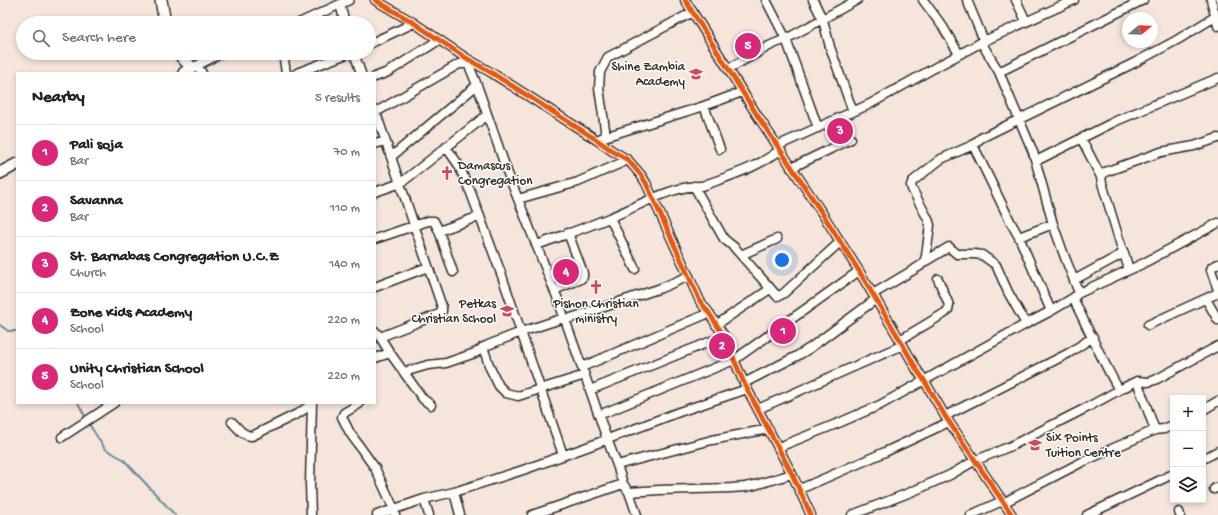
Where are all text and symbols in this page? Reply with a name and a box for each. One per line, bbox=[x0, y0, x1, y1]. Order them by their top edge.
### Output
north arrow bbox=[1122, 12, 1158, 48]
search box bbox=[16, 16, 376, 60]
icon: search bbox=[30, 27, 52, 49]
text: Search here bbox=[62, 29, 136, 47]
pin: 5 bbox=[735, 31, 761, 61]
place label: Shine Zambia Academy bbox=[611, 60, 686, 90]
school or university icon: Shine Zambia Academy bbox=[688, 66, 704, 82]
text: Nearby bbox=[32, 88, 85, 108]
text: 5 results bbox=[315, 91, 360, 106]
pin: 3 bbox=[827, 116, 853, 146]
text: Pali soja bbox=[70, 136, 123, 154]
text: 1 bbox=[42, 145, 48, 160]
text: 70 m bbox=[334, 145, 360, 160]
text: Bar bbox=[70, 154, 88, 169]
place label: Damascus Congregation bbox=[457, 159, 533, 189]
church icon: Damascus Congregation bbox=[439, 165, 455, 181]
text: Savanna bbox=[70, 192, 123, 210]
text: 2 bbox=[42, 201, 48, 216]
text: 110 m bbox=[330, 201, 360, 216]
text: Bar bbox=[70, 210, 88, 225]
text: St. Barnabas Congregation U.C.Z bbox=[70, 248, 279, 266]
your location bbox=[772, 250, 792, 270]
text: 3 bbox=[42, 257, 48, 272]
text: 140 m bbox=[329, 257, 360, 272]
pin: 4 bbox=[553, 257, 579, 287]
text: Church bbox=[70, 266, 106, 281]
church icon: Pishon Christian ministry bbox=[588, 279, 604, 295]
place label: Petkas Christian School bbox=[411, 297, 497, 327]
place label: Pishon Christian ministry bbox=[552, 297, 640, 327]
school or university icon: Petkas Christian School bbox=[499, 303, 515, 319]
text: Zone Kids Academy bbox=[70, 304, 192, 322]
text: 4 bbox=[42, 313, 48, 328]
text: 220 m bbox=[328, 313, 360, 328]
pin: 1 bbox=[770, 316, 796, 346]
text: School bbox=[70, 322, 104, 337]
pin: 2 bbox=[709, 331, 735, 361]
text: Unity Christian School bbox=[70, 360, 204, 378]
text: 5 bbox=[42, 369, 48, 384]
text: 220 m bbox=[328, 369, 360, 384]
text: School bbox=[70, 378, 104, 393]
map controls bbox=[1170, 395, 1206, 503]
button: + bbox=[1170, 395, 1206, 431]
place label: Six Points Tuition Centre bbox=[1045, 431, 1121, 461]
button: − bbox=[1170, 431, 1206, 467]
school or university icon: Six Points Tuition Centre bbox=[1027, 437, 1043, 453]
button: layers bbox=[1170, 467, 1206, 503]

